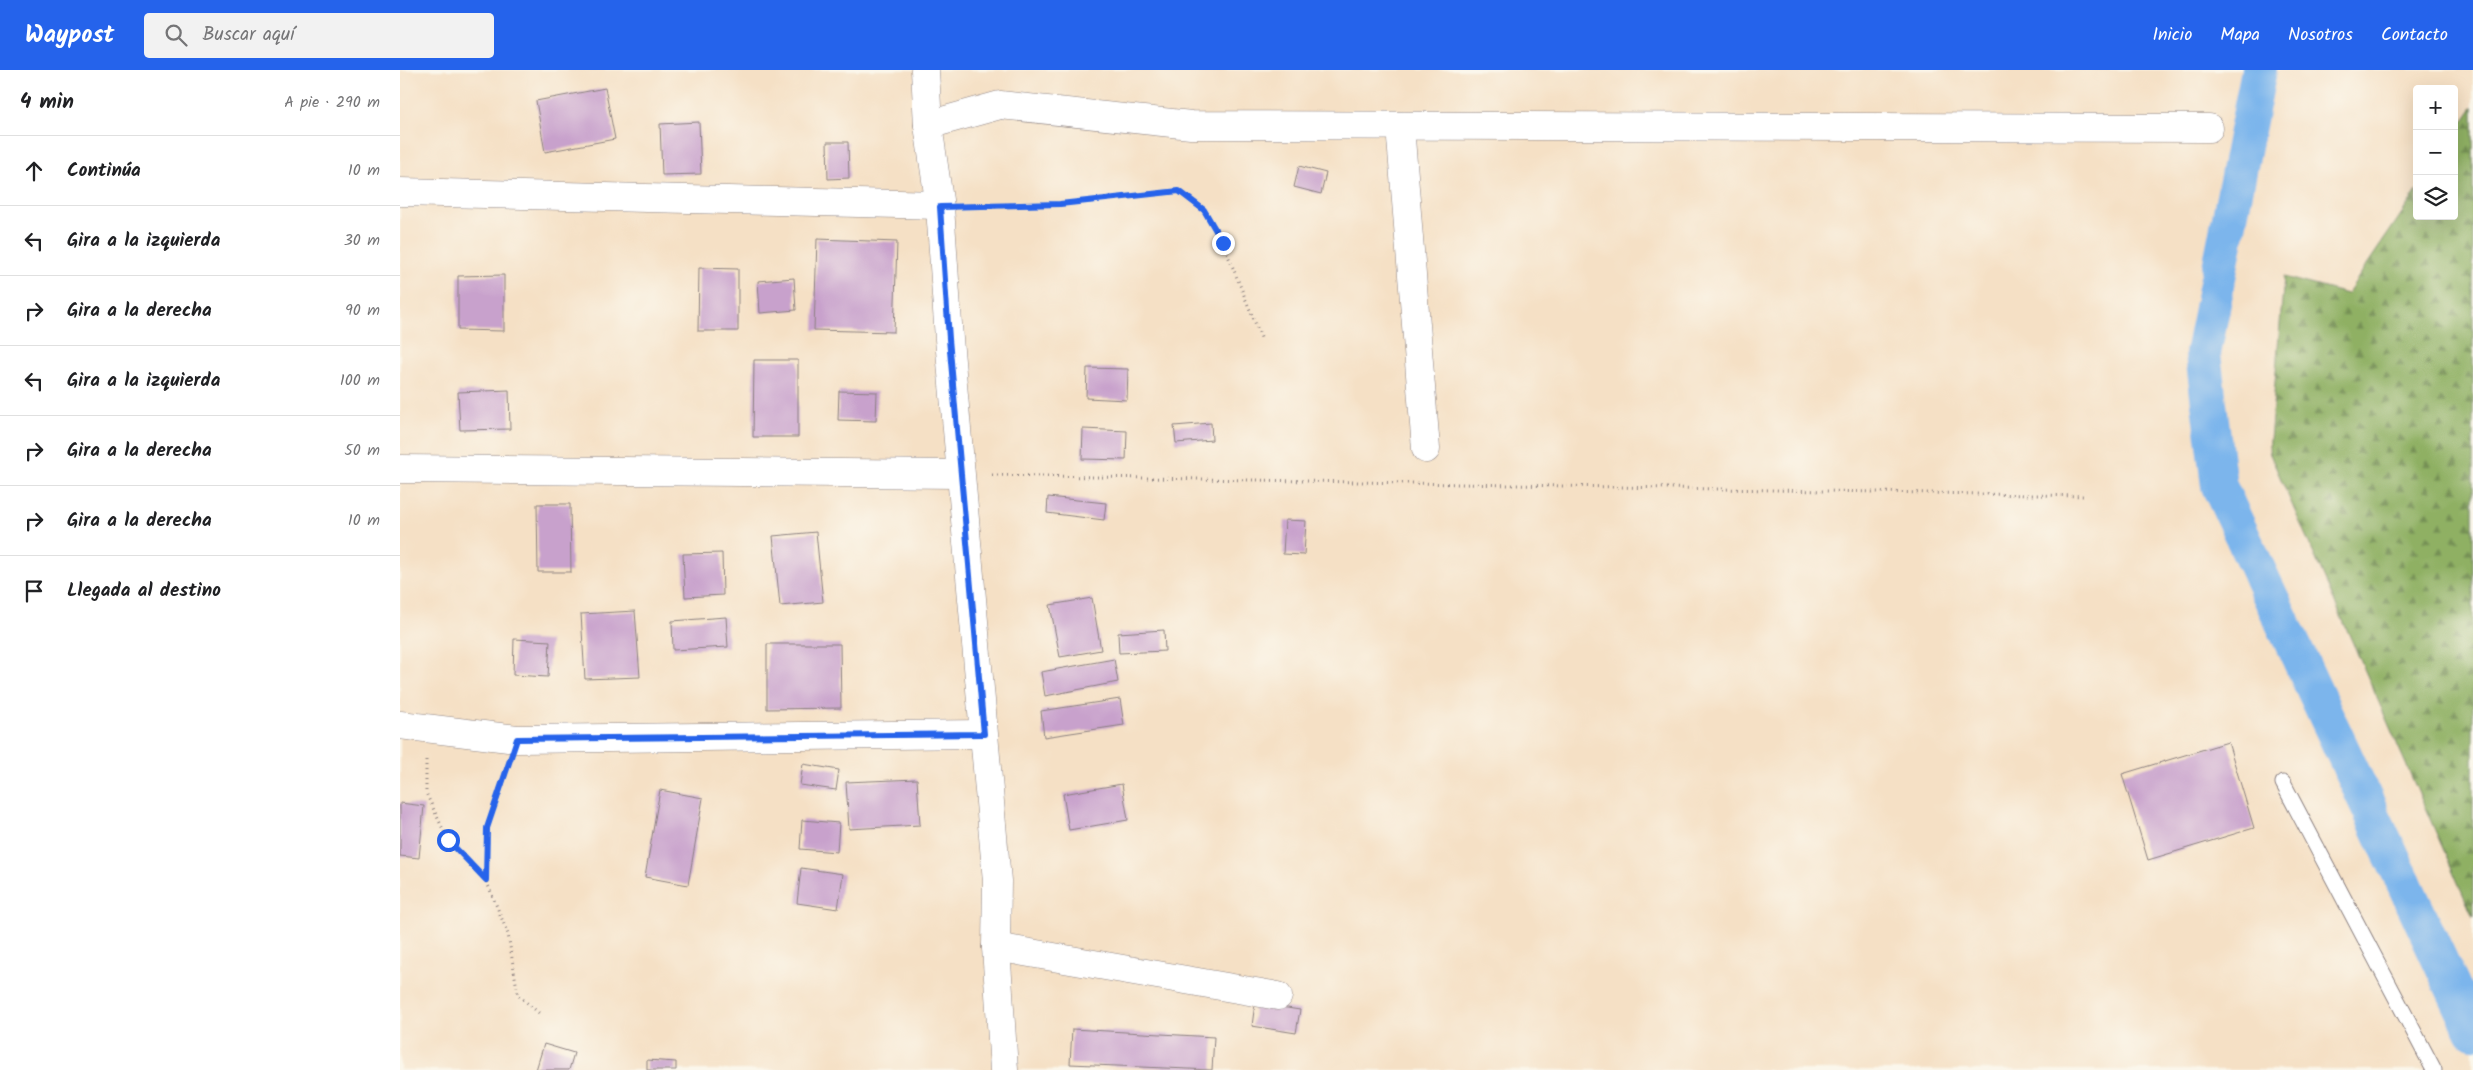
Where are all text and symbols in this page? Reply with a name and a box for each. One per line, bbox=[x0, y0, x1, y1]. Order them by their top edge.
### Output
search box bbox=[144, 13, 494, 58]
text: Waypost bbox=[25, 16, 114, 55]
text: Buscar aquí bbox=[202, 20, 295, 50]
icon: search bbox=[162, 21, 190, 49]
text: Inicio bbox=[2152, 21, 2192, 50]
text: Mapa bbox=[2220, 21, 2260, 50]
text: Nosotros bbox=[2288, 21, 2353, 50]
text: Contacto bbox=[2381, 21, 2448, 50]
map controls bbox=[2413, 85, 2458, 220]
button: + bbox=[2413, 85, 2458, 130]
text: 4 min bbox=[20, 86, 74, 119]
text: A pie · 290 m bbox=[284, 90, 380, 115]
button: − bbox=[2413, 130, 2458, 175]
text: Continúa bbox=[67, 156, 141, 186]
icon: ahead bbox=[20, 157, 48, 185]
text: 10 m bbox=[348, 158, 380, 183]
button: layers bbox=[2413, 175, 2458, 220]
text: Gira a la izquierda bbox=[67, 226, 220, 256]
icon: left bbox=[20, 227, 48, 255]
text: 30 m bbox=[344, 228, 380, 253]
route end bbox=[1212, 232, 1235, 255]
text: Gira a la derecha bbox=[67, 296, 212, 326]
icon: right bbox=[20, 297, 48, 325]
text: 90 m bbox=[345, 298, 380, 323]
text: Gira a la izquierda bbox=[67, 366, 220, 396]
icon: left bbox=[20, 367, 48, 395]
text: 100 m bbox=[340, 368, 380, 393]
text: Gira a la derecha bbox=[67, 436, 212, 466]
icon: right bbox=[20, 437, 48, 465]
text: 50 m bbox=[344, 438, 380, 463]
text: Gira a la derecha bbox=[67, 506, 212, 536]
icon: right bbox=[20, 507, 48, 535]
text: 10 m bbox=[348, 508, 380, 533]
text: Llegada al destino bbox=[67, 576, 221, 606]
icon: arrive bbox=[20, 577, 48, 605]
route start bbox=[437, 829, 460, 852]

